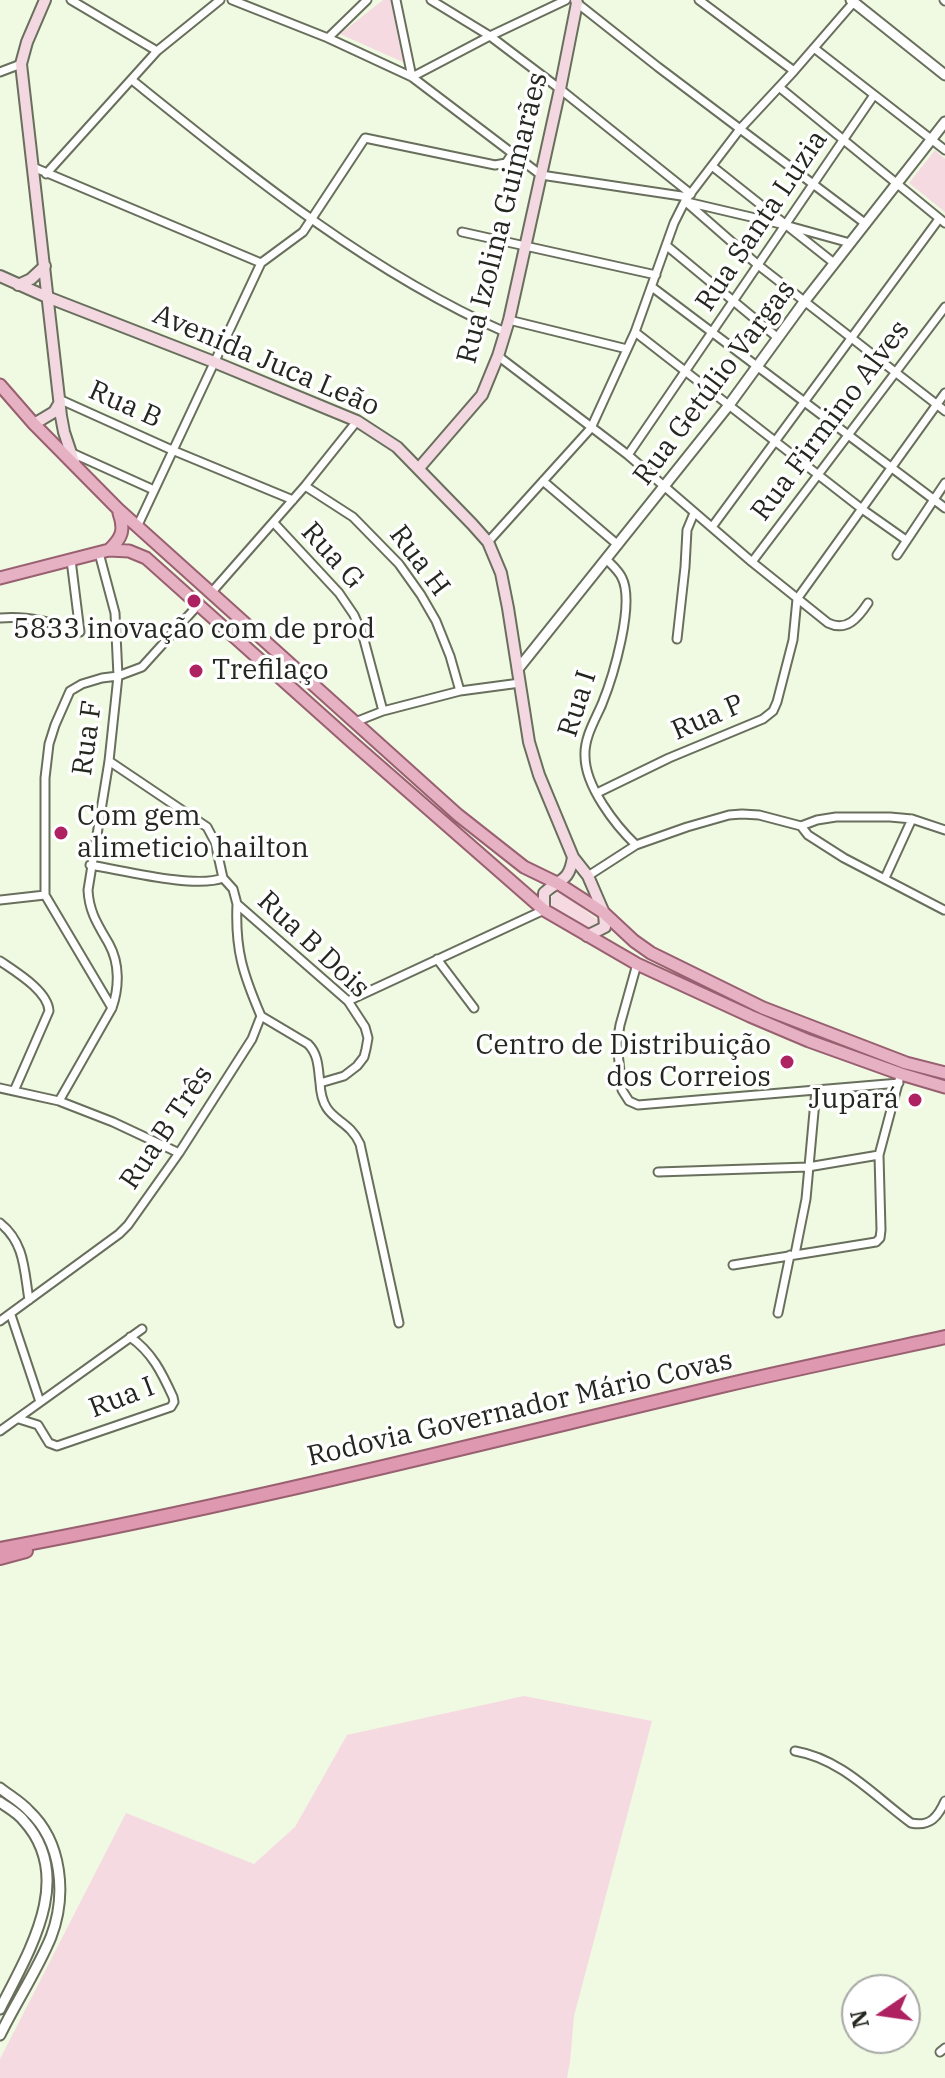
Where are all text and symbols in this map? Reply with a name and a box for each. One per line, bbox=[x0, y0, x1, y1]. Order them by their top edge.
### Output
street label: Rua Izolina Guimarães bbox=[451, 69, 555, 367]
street label: Rua Santa Luzia bbox=[689, 124, 835, 318]
street label: Rua Getúlio Vargas bbox=[627, 274, 803, 492]
street label: Avenida Juca Leão bbox=[148, 298, 384, 424]
street label: Rua Firmino Alves bbox=[745, 314, 917, 528]
street label: Rua B bbox=[83, 374, 167, 436]
street label: Rua G bbox=[293, 516, 371, 596]
street label: Rua H bbox=[382, 519, 456, 603]
marker: 5833 inovação com de prod bbox=[185, 592, 203, 610]
place label: 5833 inovação com de prod bbox=[13, 613, 375, 647]
place label: Trefilaço bbox=[212, 654, 329, 688]
marker: Trefilaço bbox=[187, 662, 205, 680]
street label: Rua I bbox=[552, 667, 604, 741]
street label: Rua P bbox=[667, 688, 749, 748]
street label: Rua F bbox=[66, 698, 110, 778]
place label: Com gem alimeticio hailton bbox=[77, 800, 309, 866]
marker: Com gem alimeticio hailton bbox=[52, 824, 70, 842]
street label: Rua B Dois bbox=[250, 885, 376, 1005]
place label: Centro de Distribuição dos Correios bbox=[476, 1029, 771, 1095]
marker: Centro de Distribuição dos Correios bbox=[778, 1053, 796, 1071]
street label: Rua B Três bbox=[113, 1060, 221, 1196]
place label: Jupará bbox=[809, 1083, 899, 1117]
marker: Jupará bbox=[906, 1091, 924, 1109]
street label: Rodovia Governador Mário Covas bbox=[304, 1344, 736, 1474]
street label: Rua I bbox=[84, 1370, 160, 1426]
north arrow bbox=[841, 1974, 921, 2054]
text: N bbox=[843, 2007, 875, 2031]

